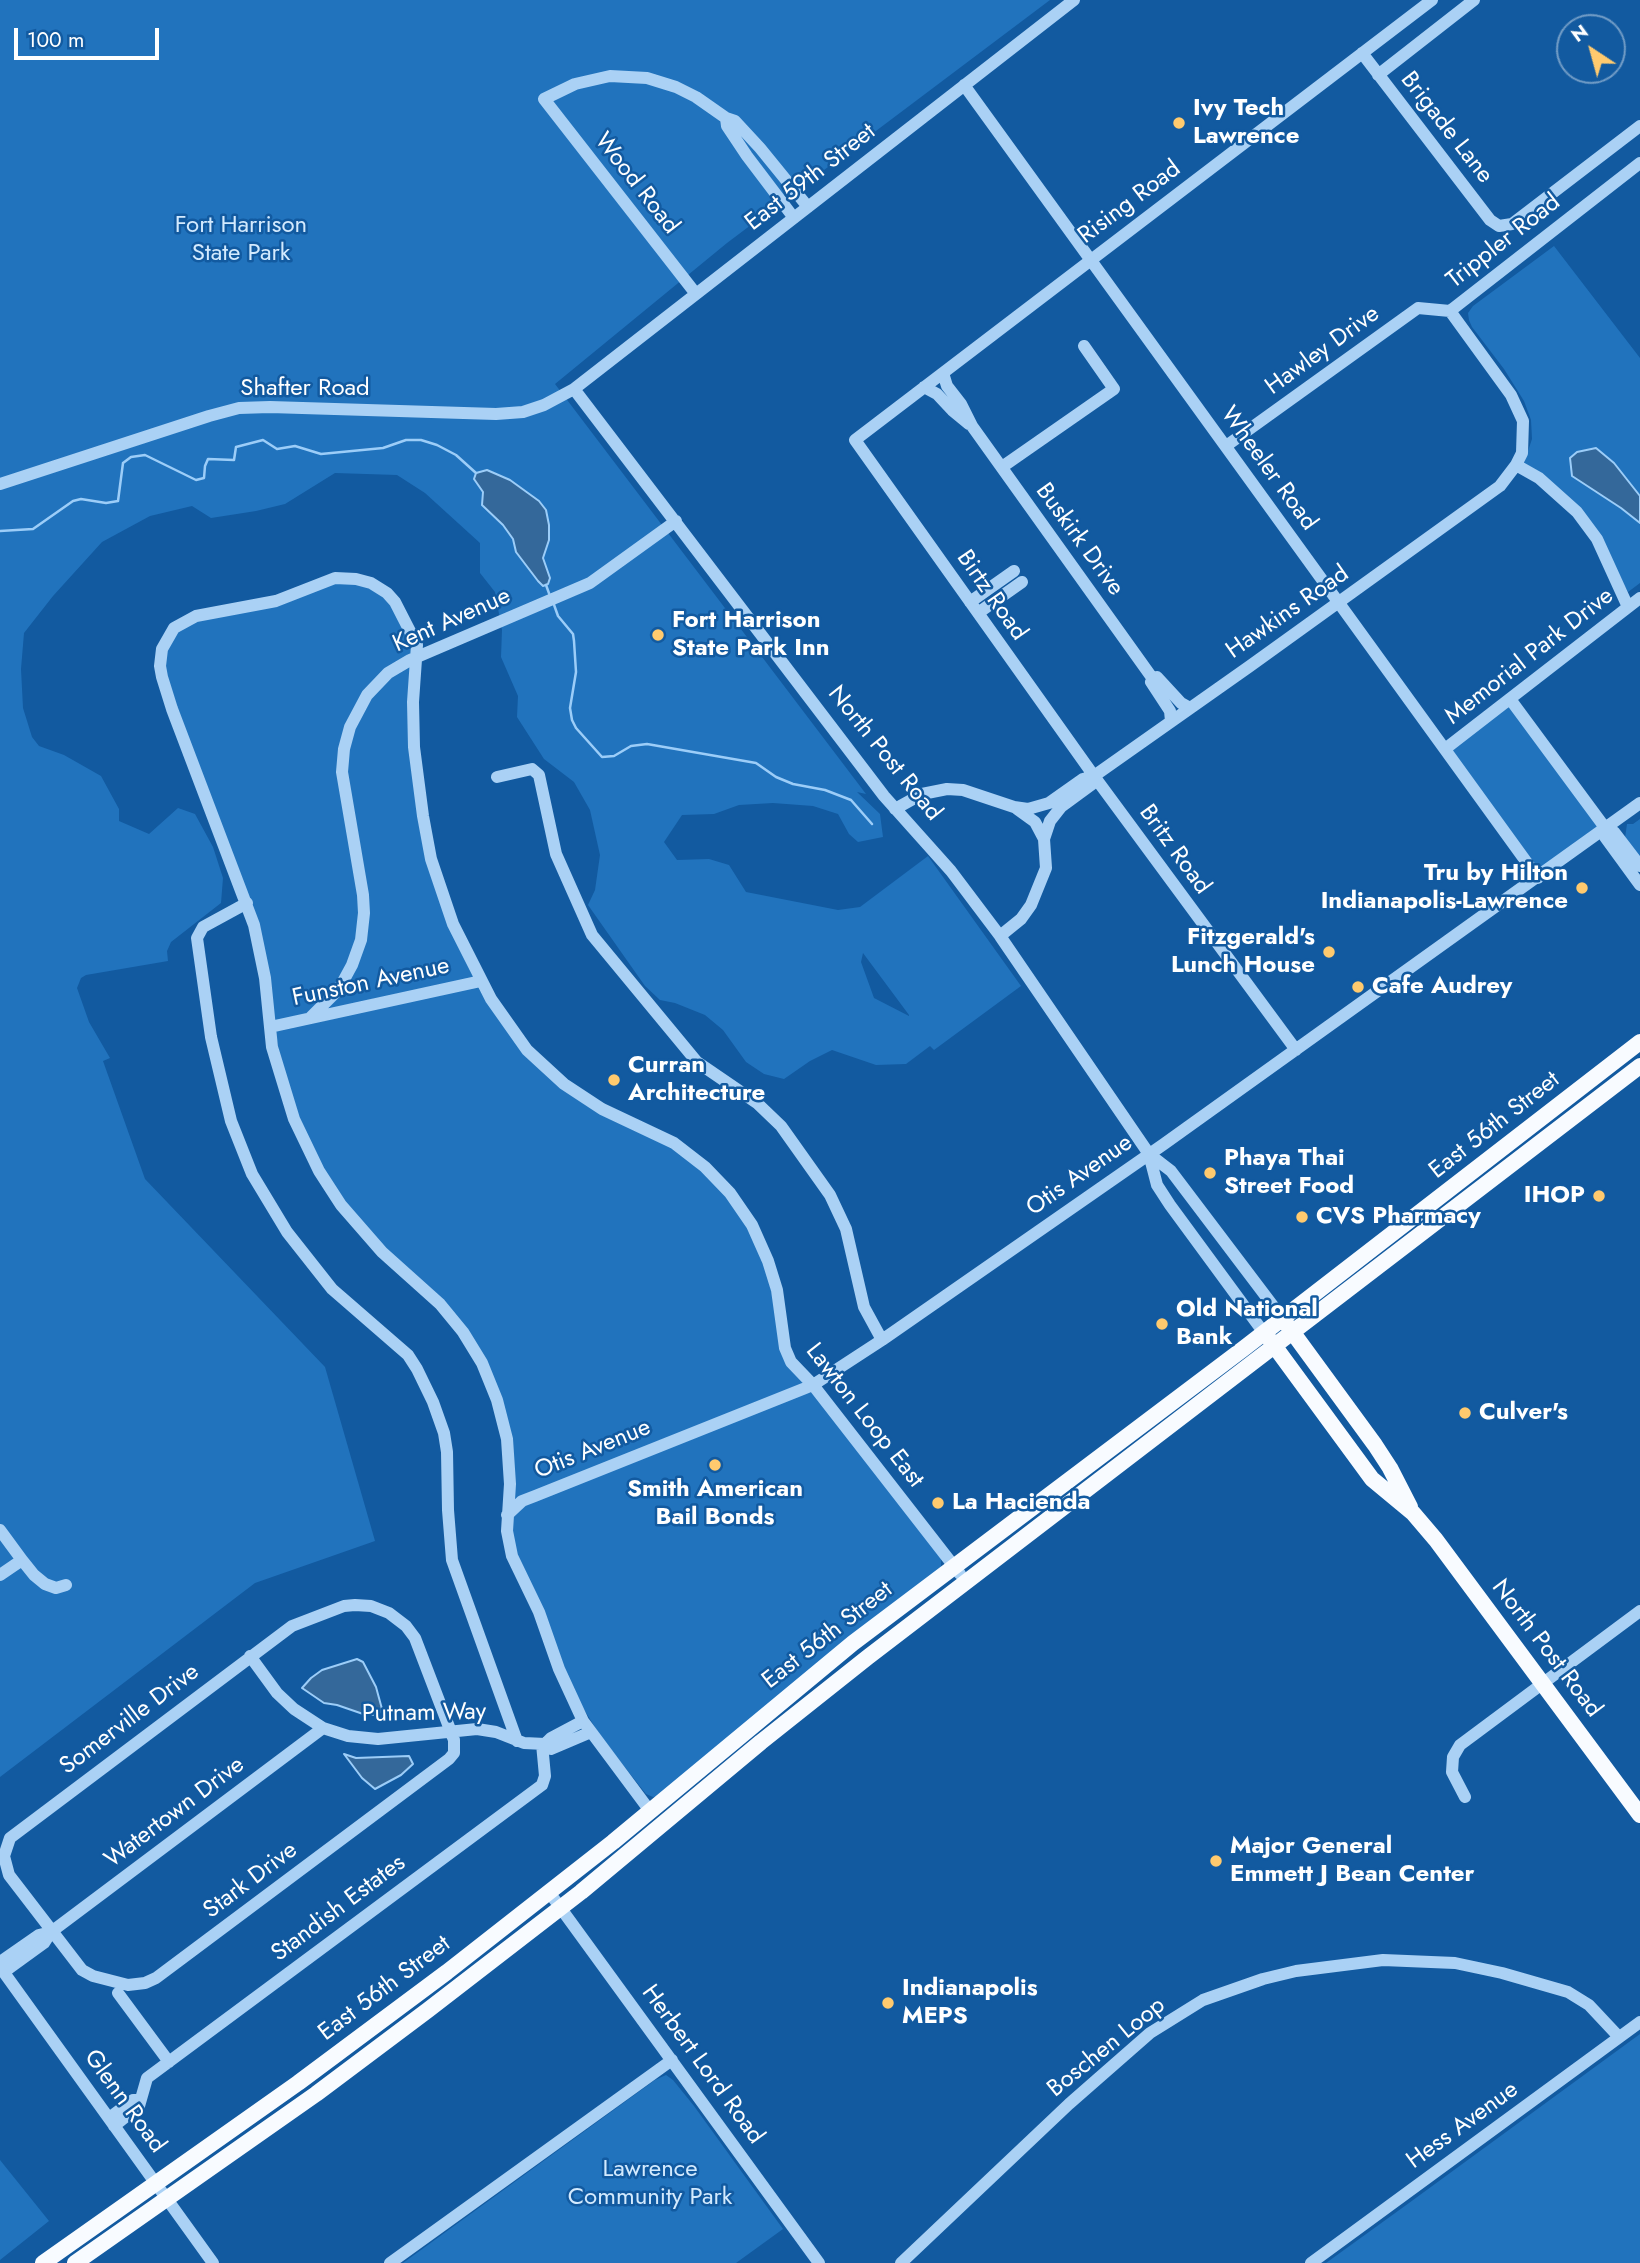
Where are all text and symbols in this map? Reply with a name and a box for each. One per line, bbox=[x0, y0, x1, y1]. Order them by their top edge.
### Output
scale bar bbox=[18, 14, 163, 58]
north arrow bbox=[1556, 14, 1626, 84]
text: N bbox=[1565, 18, 1594, 49]
text: 100 m bbox=[27, 25, 84, 55]
street label: Brigade Lane bbox=[1394, 66, 1498, 190]
place label: Ivy Tech Lawrence bbox=[1193, 95, 1299, 151]
marker: Ivy Tech Lawrence bbox=[1171, 115, 1187, 131]
street label: East 59th Street bbox=[740, 118, 882, 238]
street label: Wood Road bbox=[587, 128, 685, 240]
street label: Rising Road bbox=[1073, 155, 1187, 251]
street label: Trippler Road bbox=[1441, 189, 1567, 295]
park label: Fort Harrison State Park bbox=[175, 212, 307, 268]
street label: Hawley Drive bbox=[1261, 300, 1385, 402]
street label: Shafter Road bbox=[240, 375, 370, 403]
street label: Wheeler Road bbox=[1213, 401, 1323, 537]
street label: Buskirk Drive bbox=[1029, 478, 1129, 602]
street label: Birtz Road bbox=[949, 545, 1033, 647]
street label: Hawkins Road bbox=[1221, 560, 1355, 666]
street label: Kent Avenue bbox=[389, 582, 515, 660]
street label: Memorial Park Drive bbox=[1440, 582, 1620, 732]
place label: Fort Harrison State Park Inn bbox=[672, 607, 830, 663]
marker: Fort Harrison State Park Inn bbox=[650, 627, 666, 643]
street label: North Post Road bbox=[821, 681, 947, 827]
street label: Britz Road bbox=[1132, 800, 1216, 900]
place label: Tru by Hilton Indianapolis-Lawrence bbox=[1321, 860, 1568, 916]
marker: Tru by Hilton Indianapolis-Lawrence bbox=[1574, 880, 1590, 896]
place label: Fitzgerald's Lunch House bbox=[1171, 924, 1315, 980]
marker: Fitzgerald's Lunch House bbox=[1321, 944, 1337, 960]
street label: Funston Avenue bbox=[290, 952, 452, 1014]
place label: Cafe Audrey bbox=[1372, 973, 1512, 1001]
marker: Cafe Audrey bbox=[1350, 979, 1366, 995]
place label: Curran Architecture bbox=[628, 1052, 765, 1108]
street label: East 56th Street bbox=[1424, 1066, 1566, 1186]
marker: Curran Architecture bbox=[606, 1072, 622, 1088]
street label: Otis Avenue bbox=[1022, 1129, 1138, 1223]
place label: Phaya Thai Street Food bbox=[1224, 1145, 1354, 1201]
marker: Phaya Thai Street Food bbox=[1202, 1165, 1218, 1181]
place label: IHOP bbox=[1524, 1182, 1585, 1210]
marker: IHOP bbox=[1591, 1188, 1607, 1204]
place label: CVS Pharmacy bbox=[1316, 1203, 1481, 1231]
marker: CVS Pharmacy bbox=[1294, 1209, 1310, 1225]
place label: Old National Bank bbox=[1176, 1296, 1318, 1352]
marker: Old National Bank bbox=[1154, 1316, 1170, 1332]
street label: Lawton Loop East bbox=[799, 1338, 929, 1494]
place label: Culver's bbox=[1479, 1399, 1568, 1427]
marker: Culver's bbox=[1457, 1405, 1473, 1421]
street label: Otis Avenue bbox=[531, 1414, 655, 1486]
marker: Smith American Bail Bonds bbox=[707, 1457, 723, 1473]
place label: Smith American Bail Bonds bbox=[627, 1476, 803, 1532]
place label: La Hacienda bbox=[952, 1489, 1090, 1517]
marker: La Hacienda bbox=[930, 1495, 946, 1511]
street label: North Post Road bbox=[1485, 1574, 1607, 1724]
street label: East 56th Street bbox=[757, 1576, 899, 1696]
street label: Somerville Drive bbox=[55, 1658, 205, 1782]
street label: Putnam Way bbox=[362, 1699, 486, 1729]
street label: Watertown Drive bbox=[100, 1751, 250, 1875]
place label: Major General Emmett J Bean Center bbox=[1230, 1833, 1474, 1889]
street label: Stark Drive bbox=[198, 1836, 304, 1926]
street label: Standish Estates bbox=[266, 1849, 412, 1969]
marker: Major General Emmett J Bean Center bbox=[1208, 1853, 1224, 1869]
street label: East 56th Street bbox=[313, 1930, 457, 2048]
place label: Indianapolis MEPS bbox=[902, 1975, 1038, 2031]
street label: Herbert Lord Road bbox=[635, 1980, 769, 2150]
street label: Boschen Loop bbox=[1042, 1992, 1172, 2104]
marker: Indianapolis MEPS bbox=[880, 1995, 896, 2011]
street label: Glenn Road bbox=[77, 2045, 171, 2159]
street label: Hess Avenue bbox=[1402, 2076, 1524, 2176]
park label: Lawrence Community Park bbox=[568, 2156, 732, 2212]

